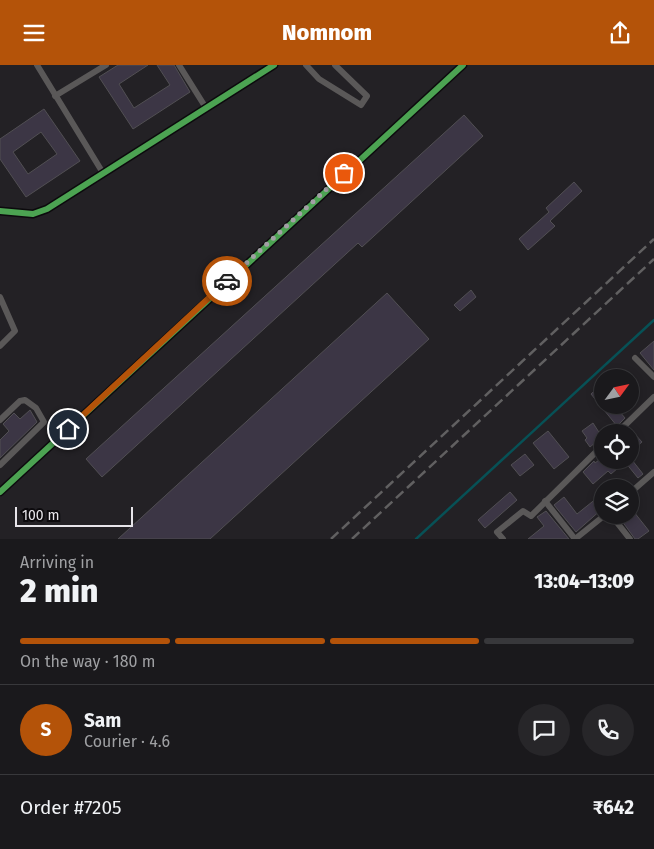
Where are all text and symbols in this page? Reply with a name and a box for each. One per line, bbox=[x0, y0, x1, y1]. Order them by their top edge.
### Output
icon: menu bbox=[20, 19, 48, 47]
text: Nomnom bbox=[282, 19, 372, 46]
icon: share bbox=[606, 19, 634, 47]
pin bbox=[323, 152, 365, 194]
icon: bag bbox=[330, 159, 358, 187]
courier bbox=[202, 256, 252, 306]
icon: car bbox=[213, 267, 241, 295]
north arrow bbox=[594, 369, 639, 414]
map controls bbox=[594, 369, 639, 524]
pin bbox=[47, 408, 89, 450]
icon: home bbox=[54, 415, 82, 443]
button: locate bbox=[594, 424, 639, 469]
button: layers bbox=[594, 479, 639, 524]
scale bar bbox=[15, 504, 132, 527]
text: 100 m bbox=[22, 507, 59, 524]
text: Arriving in bbox=[20, 553, 94, 572]
text: 13:04–13:09 bbox=[534, 570, 634, 593]
text: 2 min bbox=[20, 572, 98, 610]
text: On the way · 180 m bbox=[20, 652, 155, 671]
button: chat bbox=[518, 704, 570, 756]
button: phone bbox=[582, 704, 634, 756]
text: Sam bbox=[84, 709, 121, 732]
text: S bbox=[41, 718, 51, 741]
text: Courier · 4.6 bbox=[84, 732, 170, 751]
text: Order #7205 bbox=[20, 796, 122, 819]
text: ₹642 bbox=[593, 796, 634, 819]

